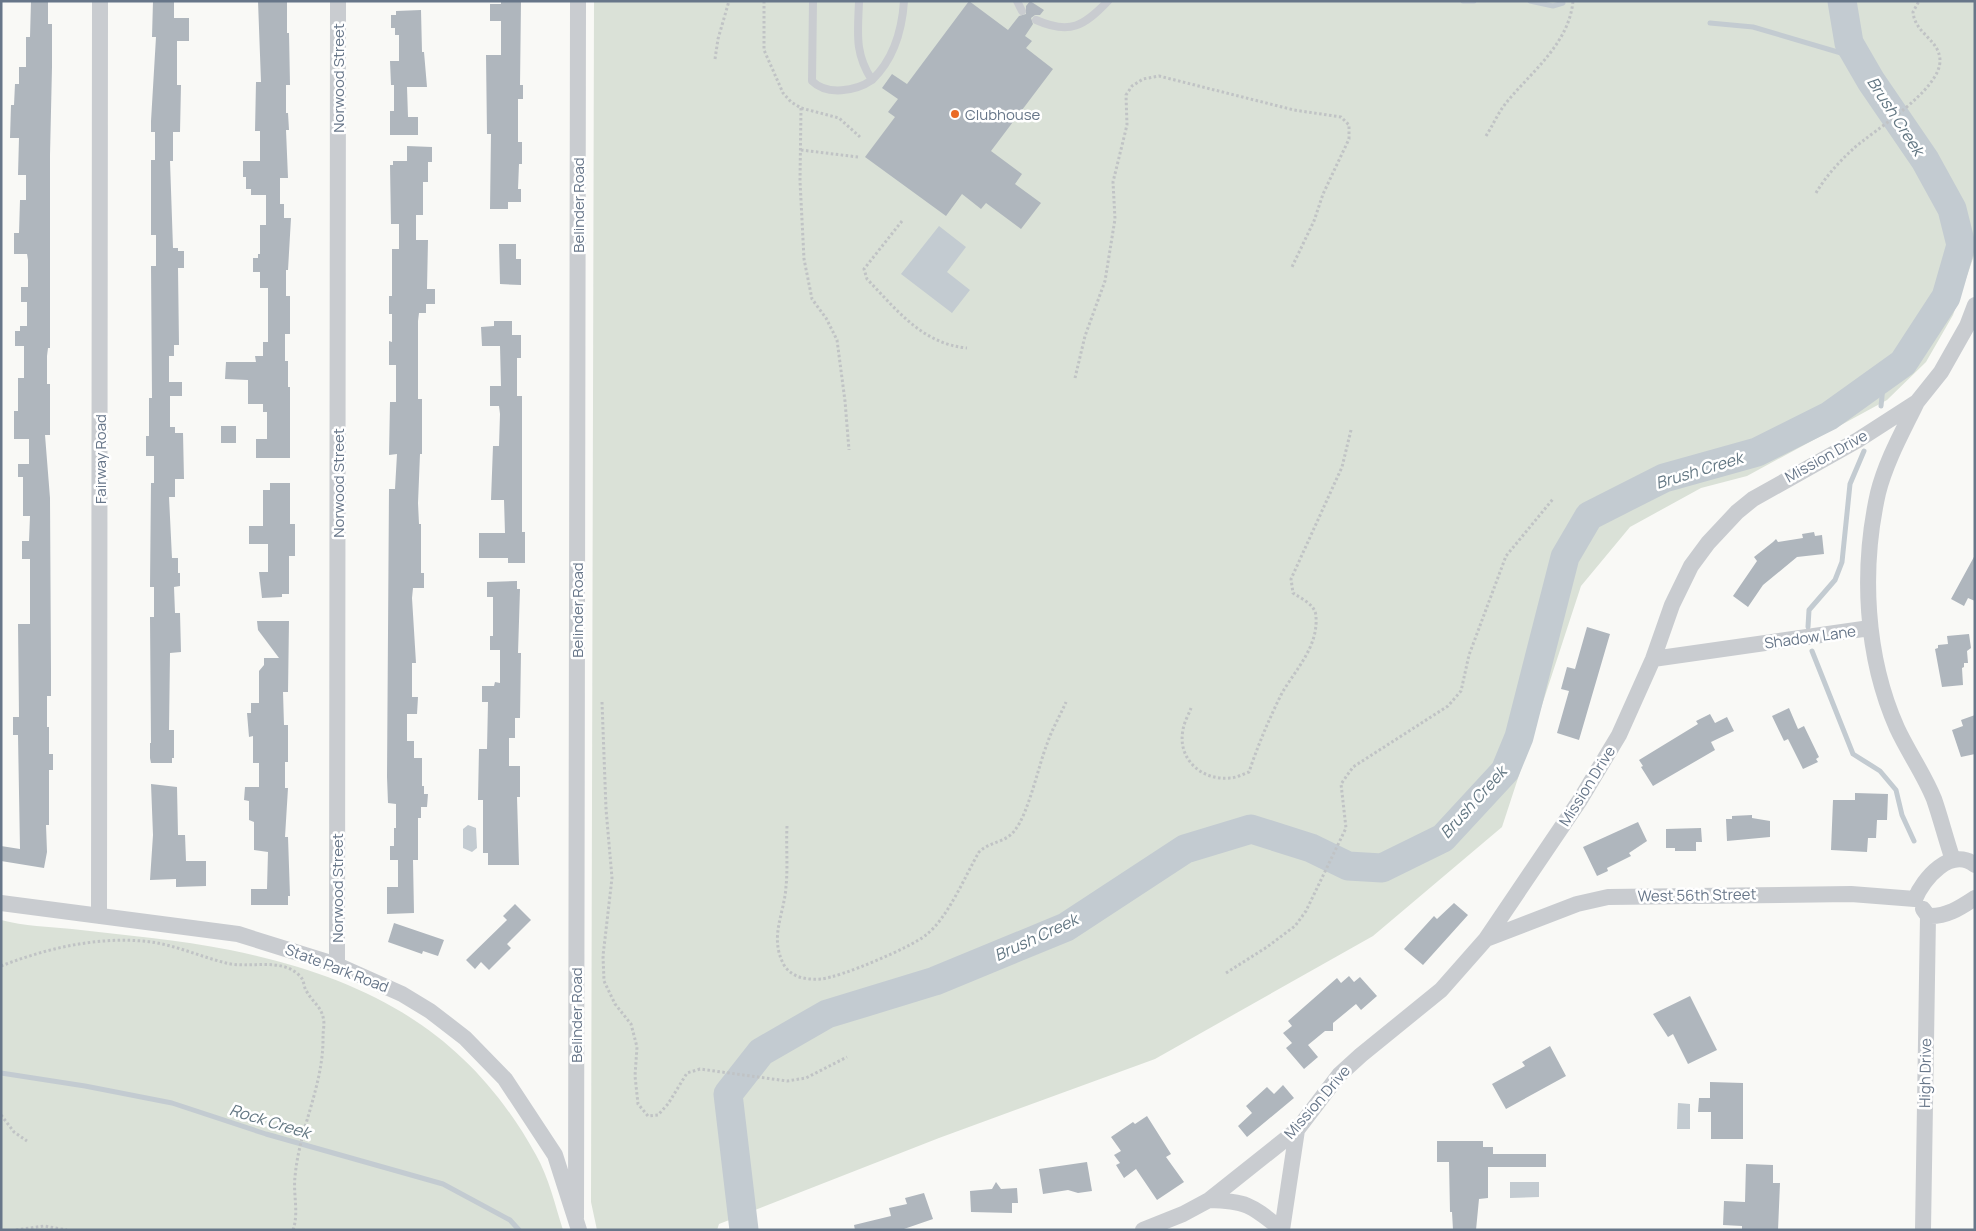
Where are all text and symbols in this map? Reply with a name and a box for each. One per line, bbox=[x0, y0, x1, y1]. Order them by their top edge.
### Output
street label: Norwood Street bbox=[328, 23, 349, 133]
water label: Brush Creek bbox=[1862, 72, 1931, 161]
place label: Clubhouse bbox=[965, 104, 1041, 125]
marker: Clubhouse bbox=[949, 108, 961, 120]
street label: Belinder Road bbox=[568, 157, 589, 253]
street label: Fairway Road bbox=[90, 414, 111, 504]
street label: Mission Drive bbox=[1781, 425, 1871, 487]
street label: Norwood Street bbox=[328, 428, 349, 538]
water label: Brush Creek bbox=[1653, 446, 1747, 494]
street label: Belinder Road bbox=[567, 562, 588, 658]
street label: Shadow Lane bbox=[1763, 620, 1857, 654]
street label: Mission Drive bbox=[1554, 742, 1620, 830]
water label: Brush Creek bbox=[1435, 760, 1513, 843]
street label: Norwood Street bbox=[327, 833, 348, 943]
street label: West 56th Street bbox=[1637, 883, 1757, 907]
water label: Brush Creek bbox=[991, 907, 1083, 966]
street label: State Park Road bbox=[282, 939, 392, 997]
street label: Belinder Road bbox=[566, 967, 587, 1063]
street label: High Drive bbox=[1914, 1038, 1936, 1108]
street label: Mission Drive bbox=[1279, 1061, 1355, 1143]
water label: Rock Creek bbox=[227, 1098, 315, 1144]

